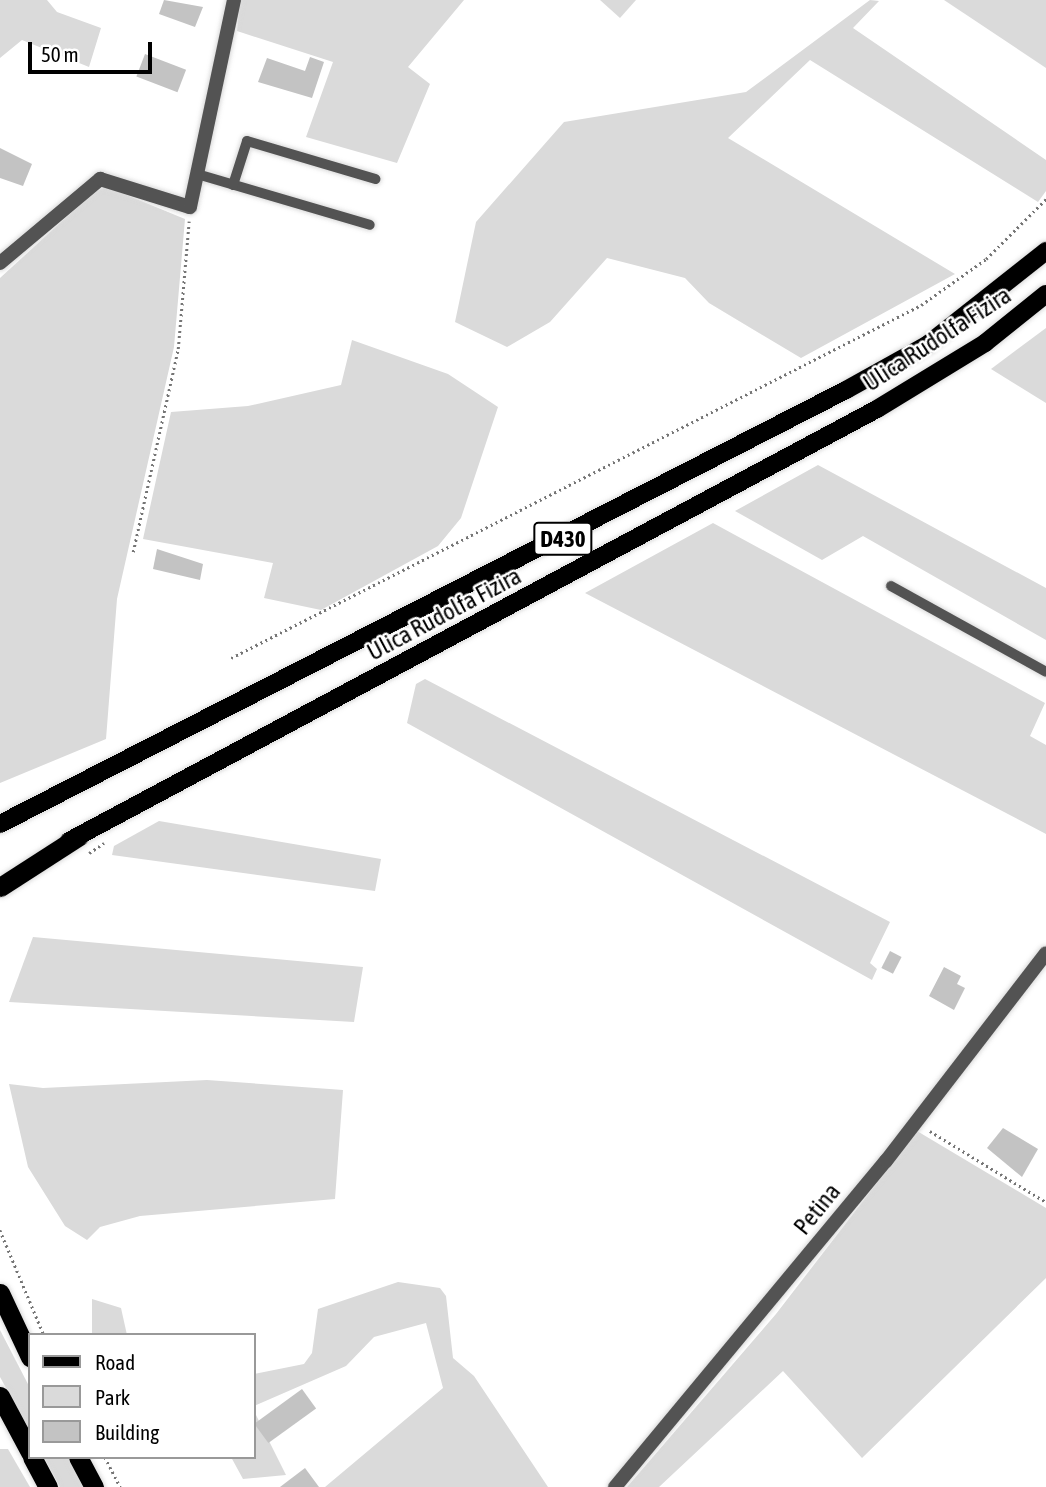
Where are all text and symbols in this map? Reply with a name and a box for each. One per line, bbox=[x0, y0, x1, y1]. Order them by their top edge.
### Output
scale bar bbox=[32, 28, 156, 72]
text: 50 m bbox=[41, 42, 79, 66]
street label: Ulica Rudolfa Fizira bbox=[858, 281, 1016, 397]
road number: D430 bbox=[533, 520, 593, 558]
street label: Ulica Rudolfa Fizira bbox=[362, 561, 526, 667]
street label: Petina bbox=[788, 1178, 846, 1240]
legend bbox=[28, 1333, 256, 1459]
text: Road bbox=[95, 1350, 135, 1374]
text: Park bbox=[95, 1385, 130, 1409]
text: Building bbox=[95, 1420, 159, 1444]

